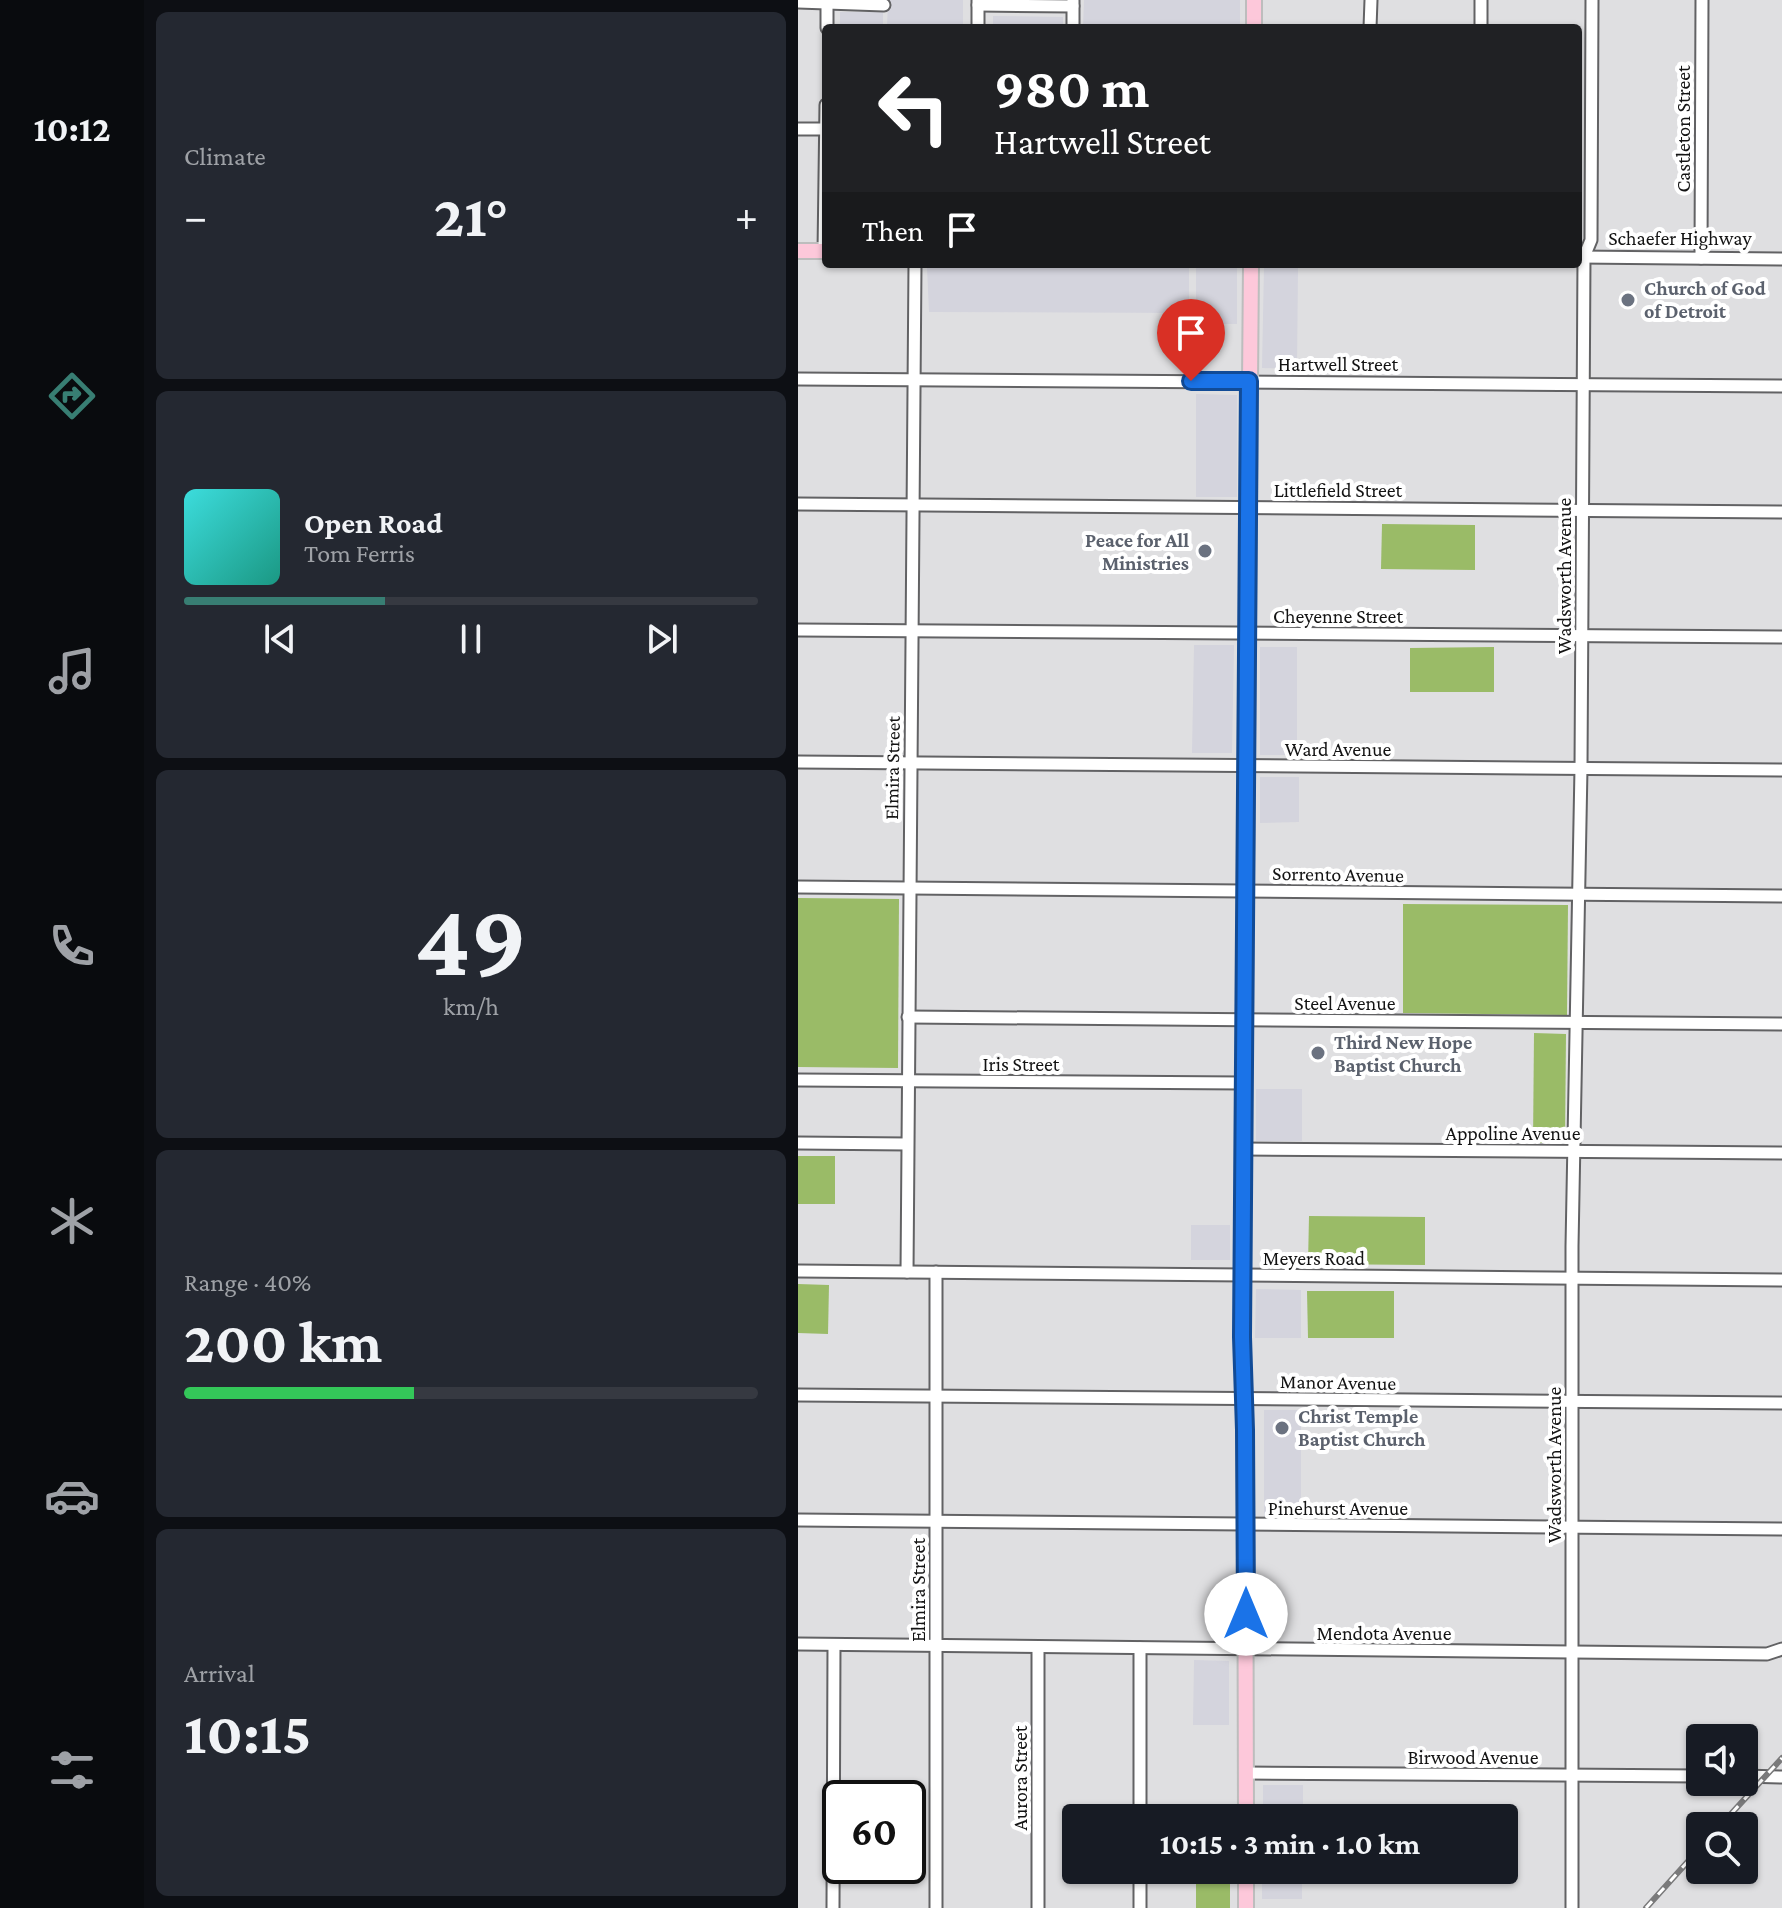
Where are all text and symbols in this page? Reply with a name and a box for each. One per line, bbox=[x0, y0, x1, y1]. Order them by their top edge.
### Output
icon: left bbox=[862, 56, 966, 160]
text: 980 m bbox=[994, 57, 1149, 119]
street label: Castleton Street bbox=[1672, 65, 1694, 193]
text: 10:12 bbox=[33, 109, 111, 149]
text: Hartwell Street bbox=[994, 122, 1211, 162]
text: Climate bbox=[184, 142, 266, 171]
text: 21° bbox=[434, 182, 508, 249]
text: − bbox=[184, 192, 207, 240]
text: + bbox=[735, 192, 758, 240]
icon: arrive bbox=[940, 208, 984, 252]
text: Then bbox=[862, 214, 924, 247]
street label: Schaefer Highway bbox=[1608, 227, 1753, 250]
place label: Church of God of Detroit bbox=[1644, 277, 1766, 322]
marker: Church of God of Detroit bbox=[1619, 291, 1637, 309]
pin bbox=[1157, 299, 1225, 381]
icon: arrive bbox=[1169, 311, 1213, 355]
street label: Hartwell Street bbox=[1278, 353, 1399, 375]
icon: directions bbox=[44, 368, 100, 424]
street label: Littlefield Street bbox=[1274, 479, 1403, 501]
street label: Wadsworth Avenue bbox=[1553, 498, 1575, 654]
text: Open Road bbox=[304, 506, 443, 539]
place label: Peace for All Ministries bbox=[1085, 529, 1189, 574]
text: Tom Ferris bbox=[304, 539, 415, 568]
marker: Peace for All Ministries bbox=[1196, 542, 1214, 560]
street label: Cheyenne Street bbox=[1273, 605, 1403, 628]
icon: previous bbox=[258, 617, 302, 661]
icon: pause bbox=[449, 617, 493, 661]
icon: next bbox=[640, 617, 684, 661]
icon: music bbox=[44, 643, 100, 699]
street label: Elmira Street bbox=[880, 715, 904, 820]
street label: Ward Avenue bbox=[1285, 738, 1391, 760]
street label: Sorrento Avenue bbox=[1272, 862, 1404, 886]
text: 49 bbox=[415, 882, 527, 997]
icon: phone bbox=[44, 918, 100, 974]
text: km/h bbox=[443, 992, 499, 1021]
street label: Steel Avenue bbox=[1294, 992, 1396, 1014]
place label: Third New Hope Baptist Church bbox=[1334, 1031, 1472, 1076]
marker: Third New Hope Baptist Church bbox=[1309, 1044, 1327, 1062]
street label: Iris Street bbox=[983, 1053, 1060, 1075]
street label: Appoline Avenue bbox=[1446, 1122, 1581, 1145]
icon: climate bbox=[44, 1193, 100, 1249]
street label: Meyers Road bbox=[1263, 1247, 1366, 1270]
text: Range · 40% bbox=[184, 1268, 311, 1297]
text: 200 km bbox=[184, 1308, 382, 1375]
street label: Manor Avenue bbox=[1280, 1370, 1397, 1394]
street label: Wadsworth Avenue bbox=[1543, 1387, 1565, 1543]
place label: Christ Temple Baptist Church bbox=[1298, 1405, 1426, 1450]
marker: Christ Temple Baptist Church bbox=[1273, 1419, 1291, 1437]
icon: car bbox=[44, 1468, 100, 1524]
street label: Pinehurst Avenue bbox=[1268, 1497, 1408, 1519]
street label: Elmira Street bbox=[907, 1538, 929, 1642]
position arrow bbox=[1204, 1572, 1288, 1656]
street label: Mendota Avenue bbox=[1316, 1622, 1452, 1644]
text: Arrival bbox=[184, 1659, 255, 1688]
text: 10:15 bbox=[184, 1699, 311, 1766]
map controls bbox=[1686, 1724, 1758, 1884]
button: sound bbox=[1686, 1724, 1758, 1796]
street label: Aurora Street bbox=[1009, 1725, 1031, 1830]
icon: filters bbox=[44, 1742, 100, 1798]
street label: Birwood Avenue bbox=[1408, 1746, 1539, 1768]
speed limit sign: 60 bbox=[822, 1780, 926, 1884]
button: search bbox=[1686, 1812, 1758, 1884]
text: 10:15 · 3 min · 1.0 km bbox=[1160, 1827, 1420, 1860]

